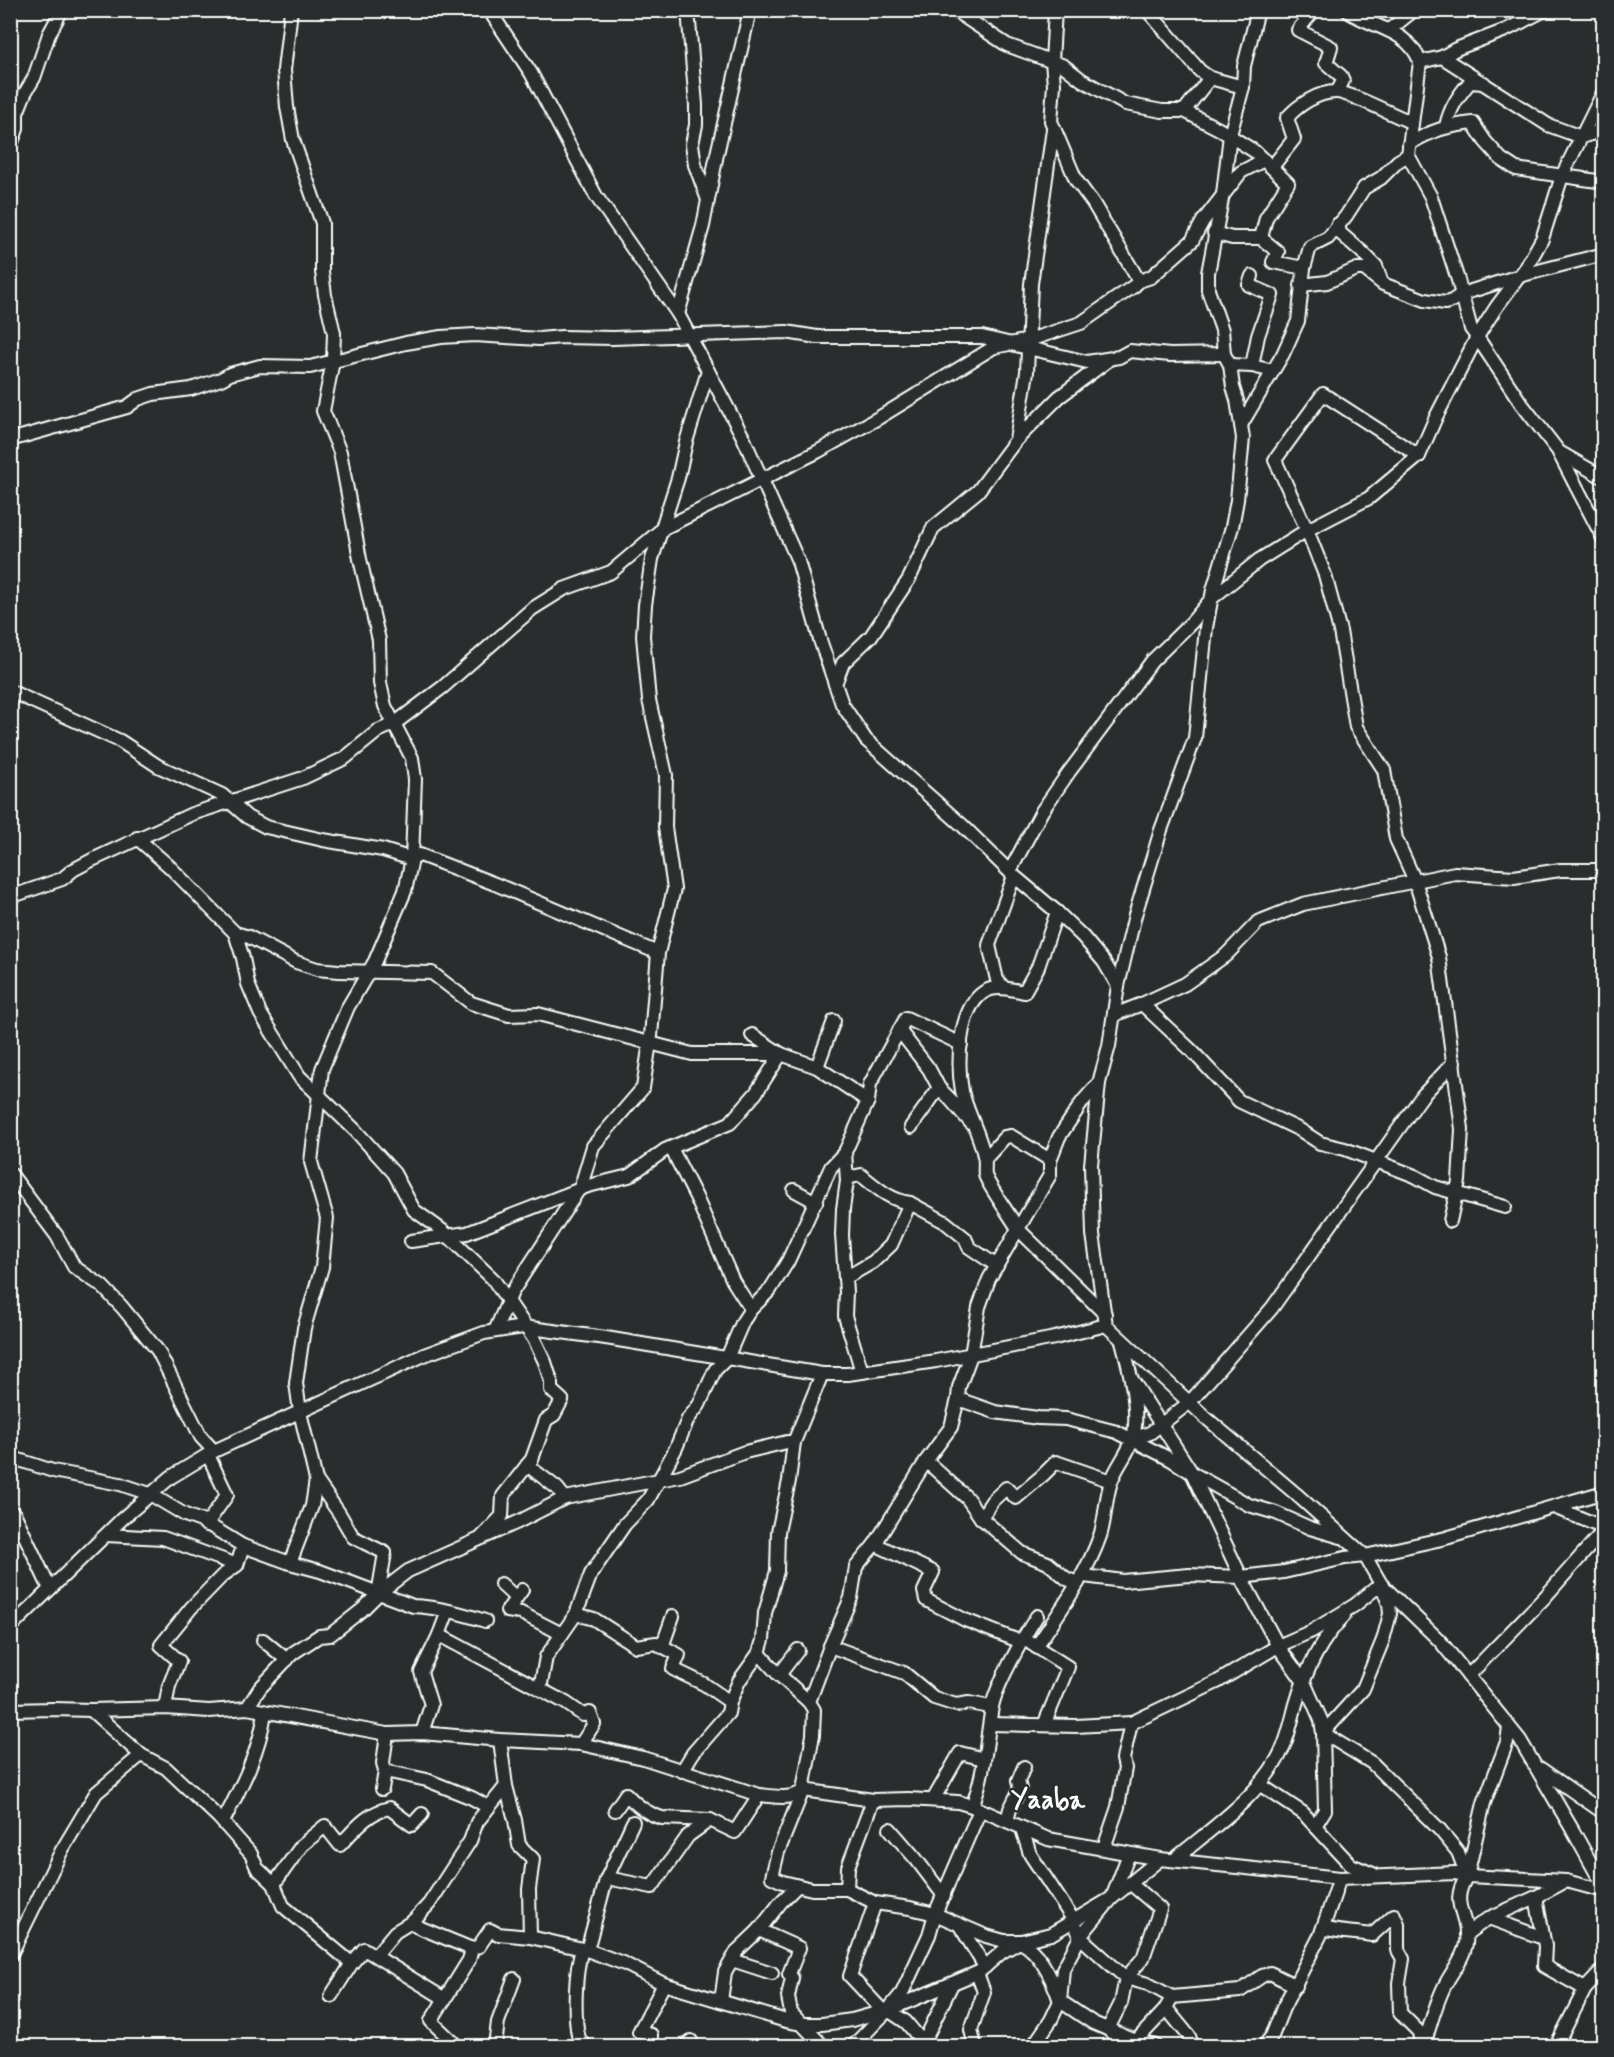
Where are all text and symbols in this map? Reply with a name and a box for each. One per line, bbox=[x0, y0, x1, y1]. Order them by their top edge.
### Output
district label: Yaaba bbox=[1011, 1784, 1086, 1818]

